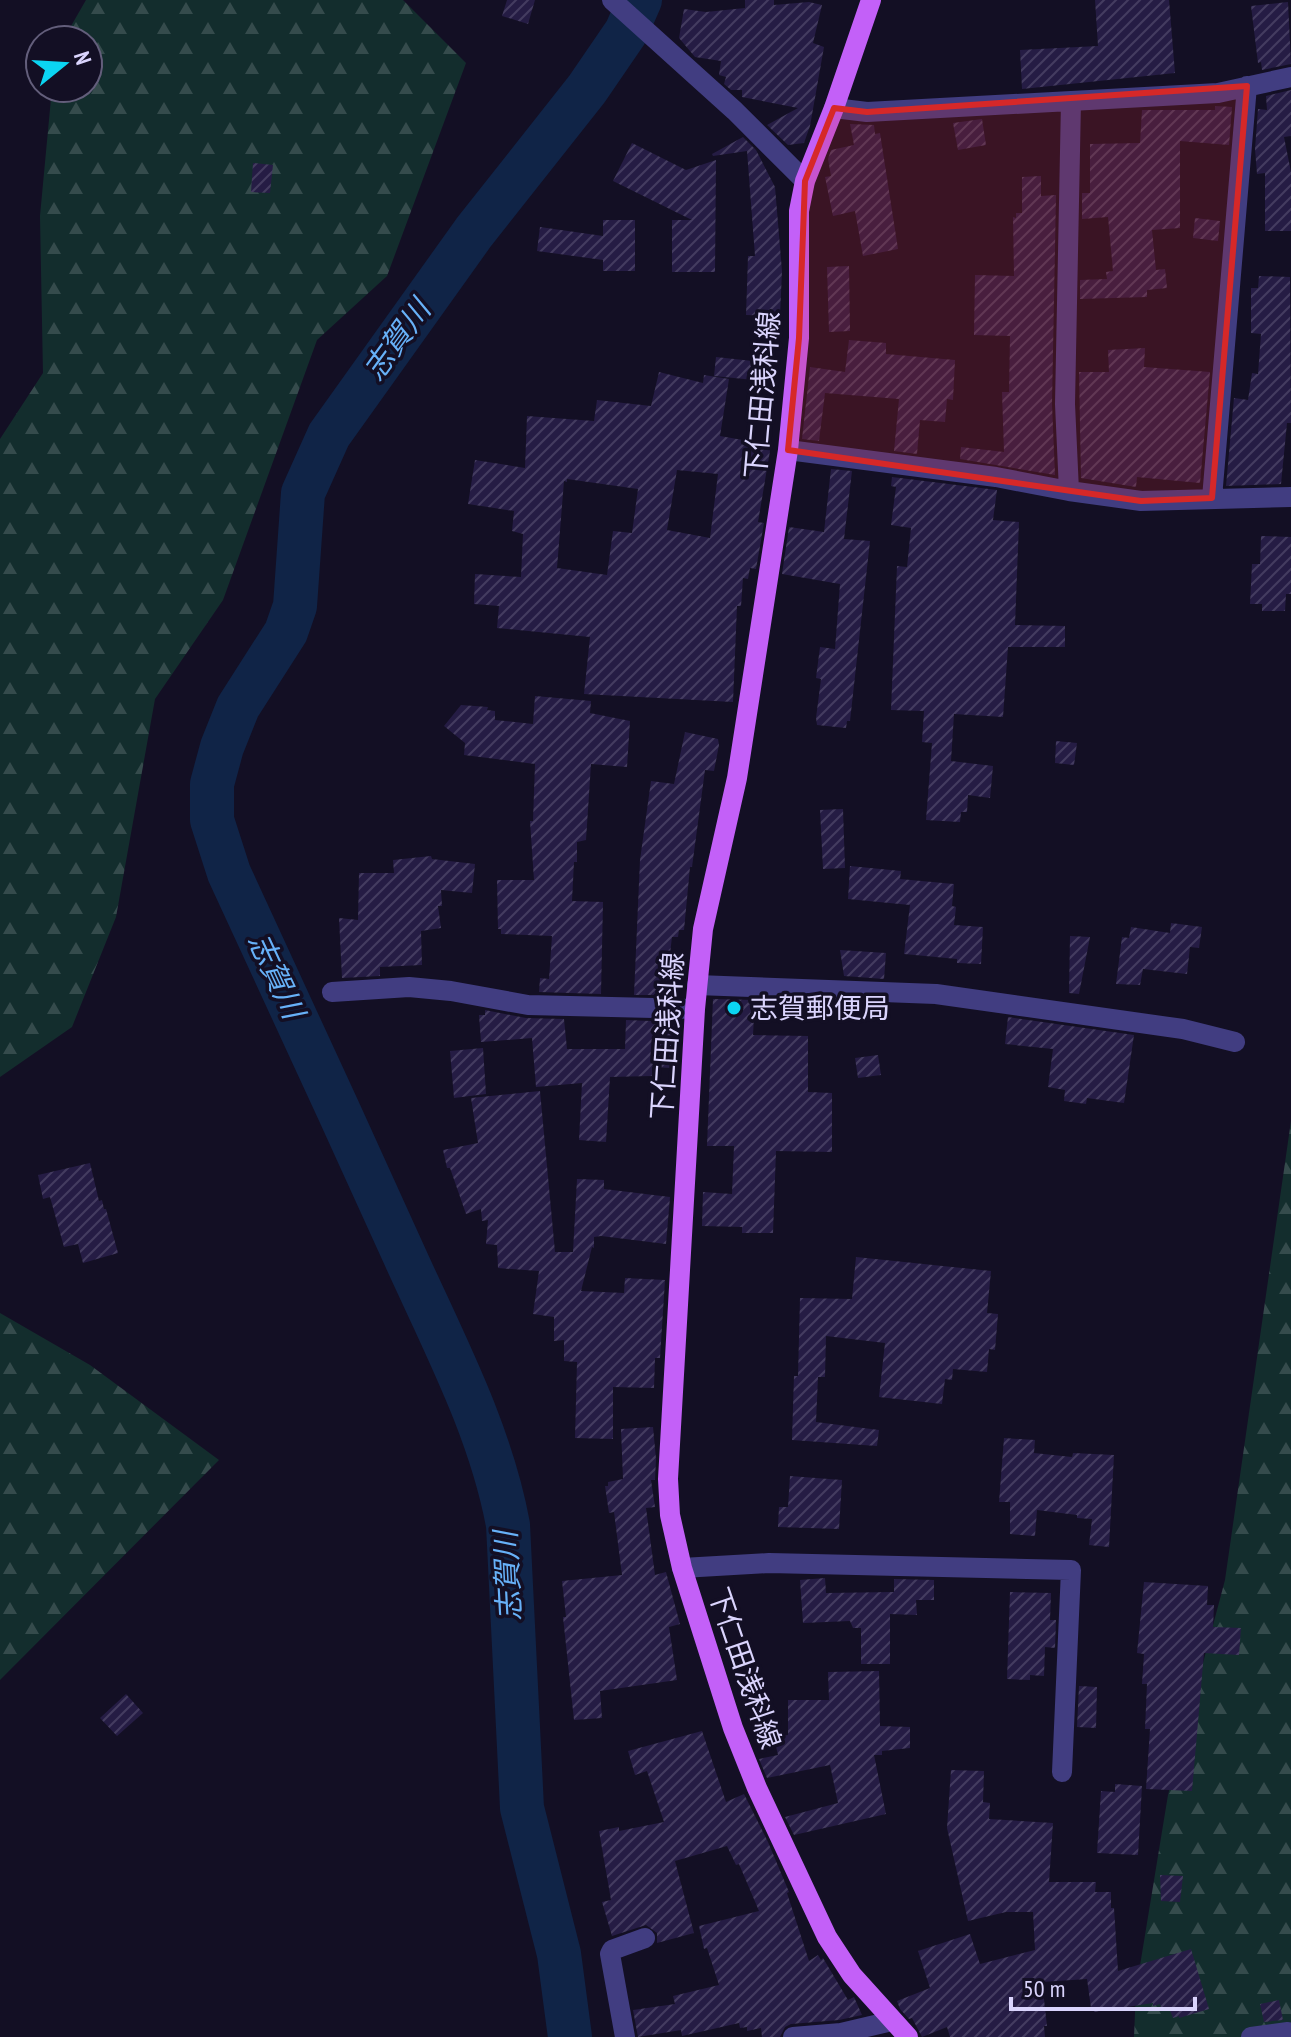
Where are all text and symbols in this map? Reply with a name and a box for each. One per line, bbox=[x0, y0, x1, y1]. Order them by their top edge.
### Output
north arrow bbox=[24, 24, 104, 104]
text: N bbox=[68, 48, 98, 68]
water label: 志賀川 bbox=[354, 289, 440, 387]
street label: 下仁田浅科線 bbox=[736, 310, 787, 480]
water label: 志賀川 bbox=[241, 926, 315, 1027]
street label: 下仁田浅科線 bbox=[642, 951, 691, 1121]
place label: 志賀郵便局 bbox=[750, 989, 890, 1026]
marker: 志賀郵便局 bbox=[725, 999, 743, 1017]
water label: 志賀川 bbox=[485, 1527, 528, 1622]
street label: 下仁田浅科線 bbox=[701, 1582, 790, 1753]
scale bar bbox=[1011, 1961, 1195, 2011]
text: 50 m bbox=[1023, 1973, 1065, 2004]

